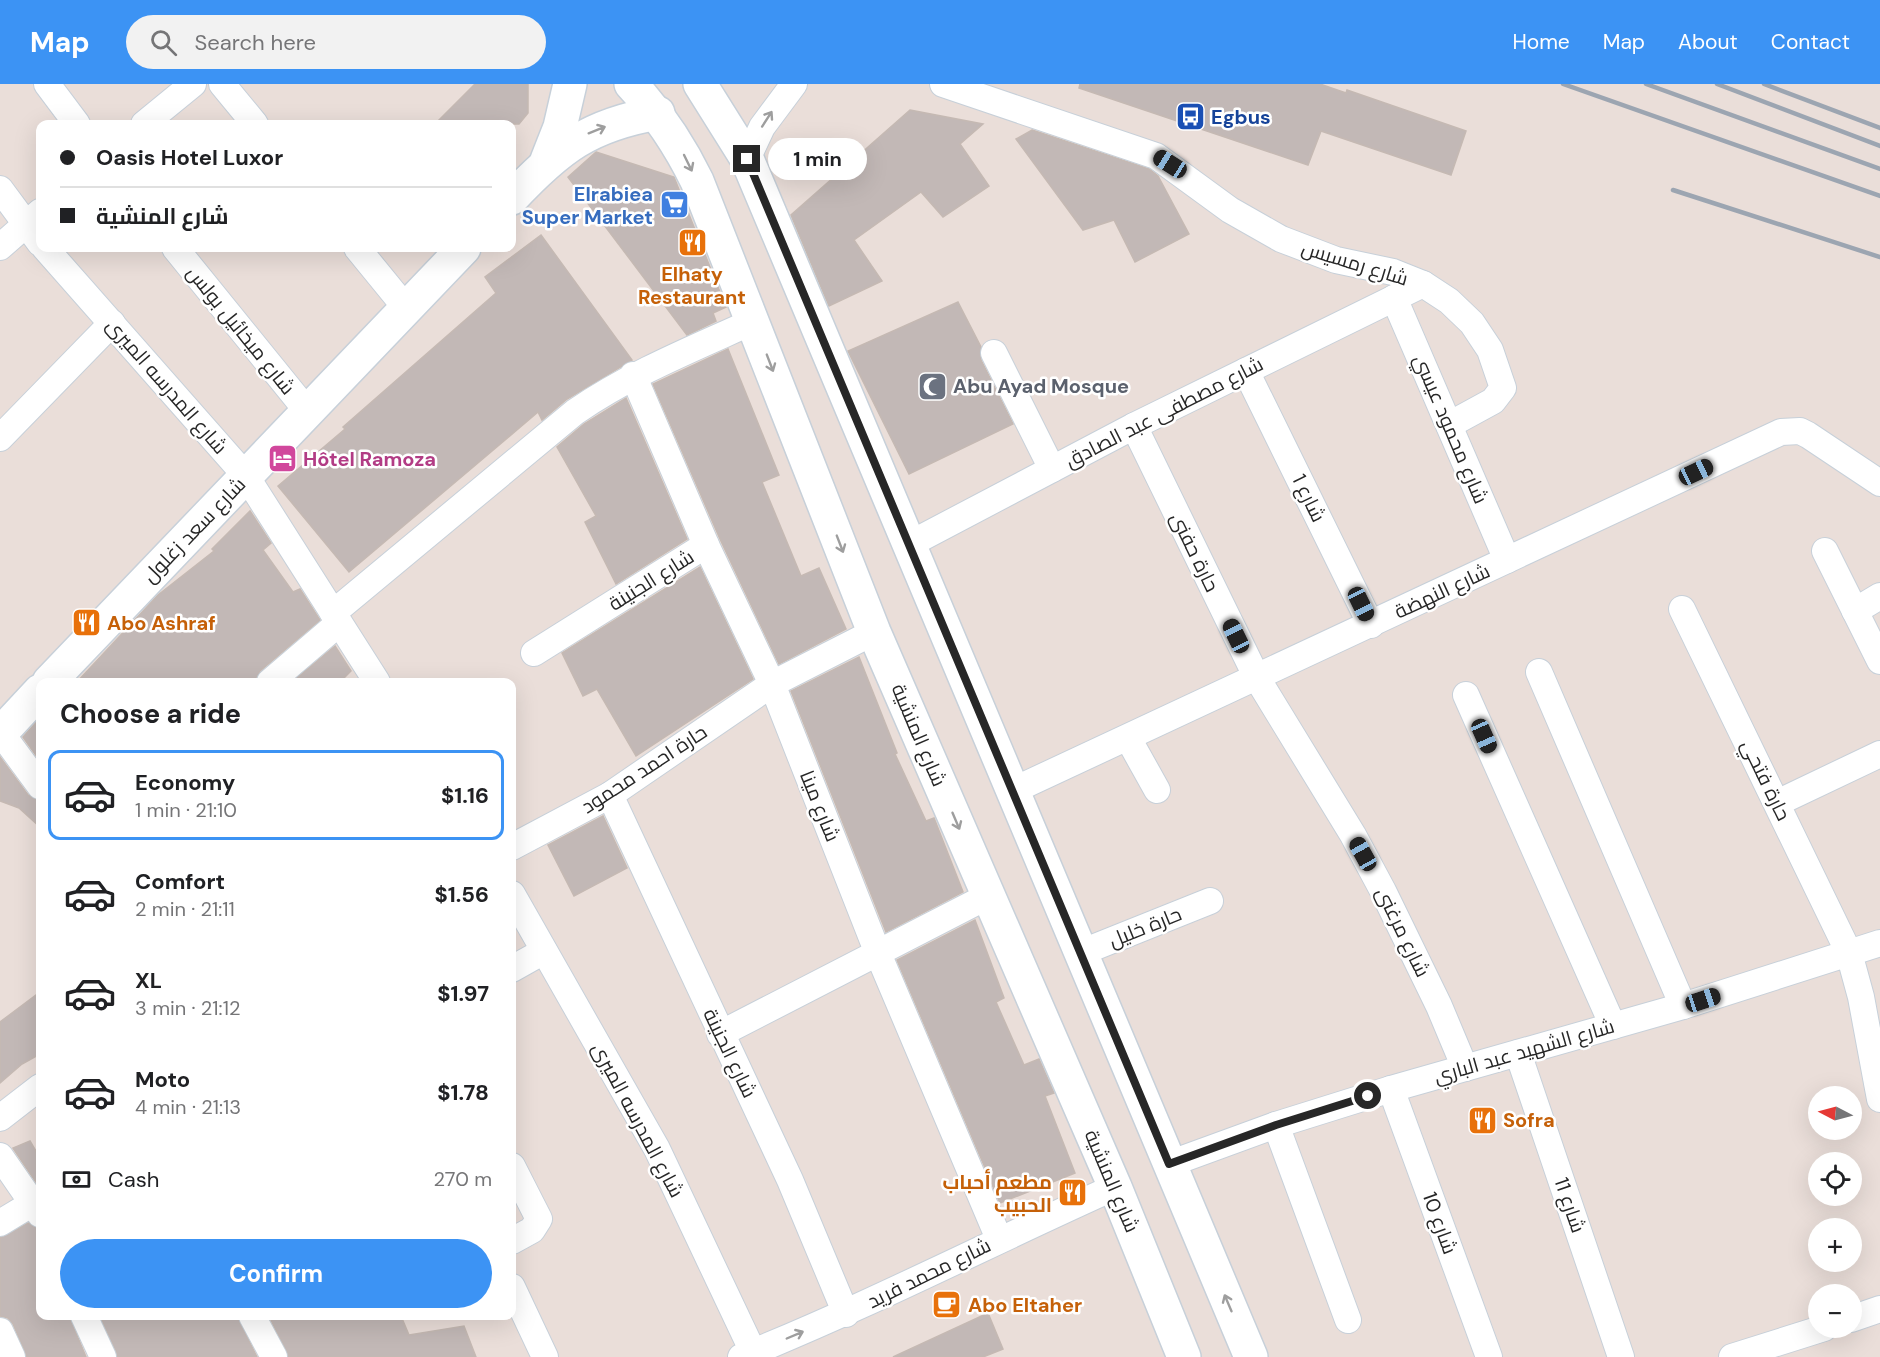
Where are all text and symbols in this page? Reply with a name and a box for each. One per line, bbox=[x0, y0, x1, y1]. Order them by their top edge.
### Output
search box bbox=[126, 15, 546, 69]
text: Map bbox=[30, 24, 90, 61]
icon: search bbox=[147, 26, 180, 59]
text: Search here bbox=[195, 28, 316, 57]
text: Home bbox=[1512, 28, 1570, 56]
text: Map bbox=[1603, 28, 1645, 56]
text: About bbox=[1678, 28, 1738, 56]
text: Contact bbox=[1771, 28, 1850, 56]
bus stop icon: Egbus bbox=[1174, 101, 1206, 133]
place label: Egbus bbox=[1211, 104, 1271, 130]
one-way arrow bbox=[761, 112, 773, 128]
one-way arrow bbox=[587, 124, 606, 135]
callout: 1 min bbox=[768, 138, 867, 180]
text: Oasis Hotel Luxor bbox=[96, 143, 283, 172]
route end bbox=[733, 145, 760, 172]
text: 1 min bbox=[793, 146, 842, 172]
car bbox=[1150, 147, 1190, 181]
one-way arrow bbox=[683, 153, 694, 171]
place label: Elrabiea Super Market bbox=[522, 181, 653, 230]
supermarket icon: Elrabiea Super Market bbox=[658, 189, 690, 221]
text: شارع المنشية bbox=[96, 202, 229, 231]
restaurant icon: Elhaty Restaurant bbox=[676, 227, 708, 259]
street label: شارع رمسيس bbox=[1298, 234, 1411, 292]
street label: شارع ميخائيل بولس bbox=[180, 260, 301, 400]
place label: Elhaty Restaurant bbox=[638, 261, 746, 310]
street label: شارع المدرسه الميرى bbox=[100, 313, 233, 460]
street label: شارع محمود عيسي bbox=[1406, 350, 1494, 508]
street label: شارع مصطفى عبد الصادق bbox=[1060, 351, 1268, 474]
one-way arrow bbox=[765, 353, 776, 371]
mosque icon: Abu Ayad Mosque bbox=[916, 370, 948, 402]
place label: Abu Ayad Mosque bbox=[953, 373, 1129, 399]
hotel icon: Hôtel Ramoza bbox=[266, 443, 298, 475]
place label: Hôtel Ramoza bbox=[303, 446, 436, 472]
car bbox=[1676, 456, 1716, 488]
street label: شارع 1 bbox=[1285, 470, 1332, 527]
street label: شارع سعد زغلول bbox=[137, 472, 252, 589]
street label: حارة حفنى bbox=[1165, 508, 1225, 596]
one-way arrow bbox=[836, 535, 847, 553]
street label: شارع الجنينة bbox=[603, 543, 699, 617]
street label: شارع النهضة bbox=[1390, 558, 1494, 625]
car bbox=[1345, 584, 1377, 624]
restaurant icon: Abo Ashraf bbox=[70, 607, 102, 639]
place label: Abo Ashraf bbox=[107, 610, 216, 636]
car bbox=[1220, 616, 1252, 656]
street label: شارع المنشية bbox=[885, 680, 952, 791]
text: Choose a ride bbox=[60, 696, 241, 731]
car bbox=[1468, 716, 1500, 756]
street label: حارة احمد محمود bbox=[576, 719, 712, 819]
street label: حارة فتحي bbox=[1733, 735, 1797, 826]
street label: شارع مينا bbox=[793, 767, 846, 846]
icon: car bbox=[63, 768, 117, 822]
text: Economy bbox=[135, 768, 235, 797]
text: $1.16 bbox=[441, 781, 489, 810]
text: 1 min · 21:10 bbox=[135, 797, 237, 823]
one-way arrow bbox=[951, 812, 962, 830]
car bbox=[1346, 834, 1380, 874]
icon: car bbox=[63, 867, 117, 921]
text: Comfort bbox=[135, 867, 225, 896]
text: $1.56 bbox=[435, 880, 489, 909]
street label: شارع مرغنى bbox=[1369, 883, 1436, 982]
text: 2 min · 21:11 bbox=[135, 896, 235, 922]
street label: حارة خليل bbox=[1105, 901, 1185, 953]
icon: car bbox=[63, 966, 117, 1020]
text: XL bbox=[135, 966, 162, 995]
text: $1.97 bbox=[437, 979, 489, 1008]
car bbox=[1683, 986, 1723, 1014]
text: 3 min · 21:12 bbox=[135, 995, 240, 1021]
street label: شارع الجنينة bbox=[696, 1004, 763, 1102]
street label: شارع الشهيد عبد الباري bbox=[1431, 1013, 1618, 1092]
street label: شارع المدرسه الميرى bbox=[585, 1038, 690, 1203]
icon: car bbox=[63, 1065, 117, 1119]
text: Moto bbox=[135, 1065, 190, 1094]
text: $1.78 bbox=[437, 1078, 489, 1107]
route start bbox=[1354, 1082, 1381, 1109]
north arrow bbox=[1808, 1086, 1862, 1140]
map controls bbox=[1808, 1086, 1862, 1338]
text: 4 min · 21:13 bbox=[135, 1094, 241, 1120]
restaurant icon: Sofra bbox=[1466, 1104, 1498, 1136]
place label: Sofra bbox=[1503, 1107, 1555, 1133]
street label: شارع المنشية bbox=[1078, 1126, 1145, 1237]
button: locate bbox=[1808, 1152, 1862, 1206]
icon: cash bbox=[60, 1163, 93, 1196]
text: Cash bbox=[108, 1165, 159, 1194]
text: 270 m bbox=[434, 1166, 492, 1192]
place label: مطعم أحباب الحبيب bbox=[942, 1168, 1052, 1218]
street label: شارع 11 bbox=[1548, 1174, 1591, 1236]
restaurant icon: مطعم أحباب الحبيب bbox=[1057, 1177, 1089, 1209]
street label: شارع 10 bbox=[1416, 1188, 1463, 1258]
button: + bbox=[1808, 1218, 1862, 1272]
street label: شارع محمد فريد bbox=[863, 1232, 995, 1315]
button: Confirm bbox=[60, 1239, 492, 1308]
button: − bbox=[1808, 1284, 1862, 1338]
cafe icon: Abo Eltaher bbox=[931, 1289, 963, 1321]
place label: Abo Eltaher bbox=[968, 1292, 1082, 1318]
one-way arrow bbox=[1222, 1294, 1233, 1313]
one-way arrow bbox=[785, 1329, 804, 1340]

